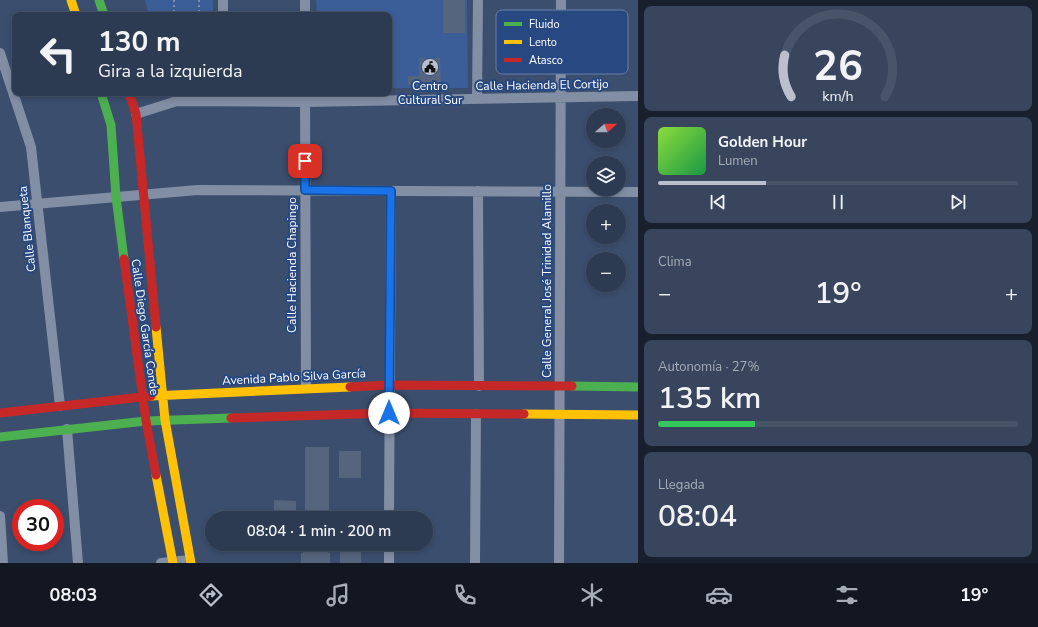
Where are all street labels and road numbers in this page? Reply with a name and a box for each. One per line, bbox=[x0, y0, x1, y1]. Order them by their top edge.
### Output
street label: Calle Hacienda El Cortijo bbox=[475, 76, 609, 94]
street label: Calle General José Trinidad Alamillo bbox=[539, 184, 555, 378]
street label: Calle Blanqueta bbox=[15, 185, 39, 273]
street label: Calle Hacienda Chapingo bbox=[284, 197, 300, 333]
street label: Calle Diego García Conde bbox=[128, 258, 162, 396]
street label: Avenida Pablo Silva García bbox=[222, 365, 366, 389]

